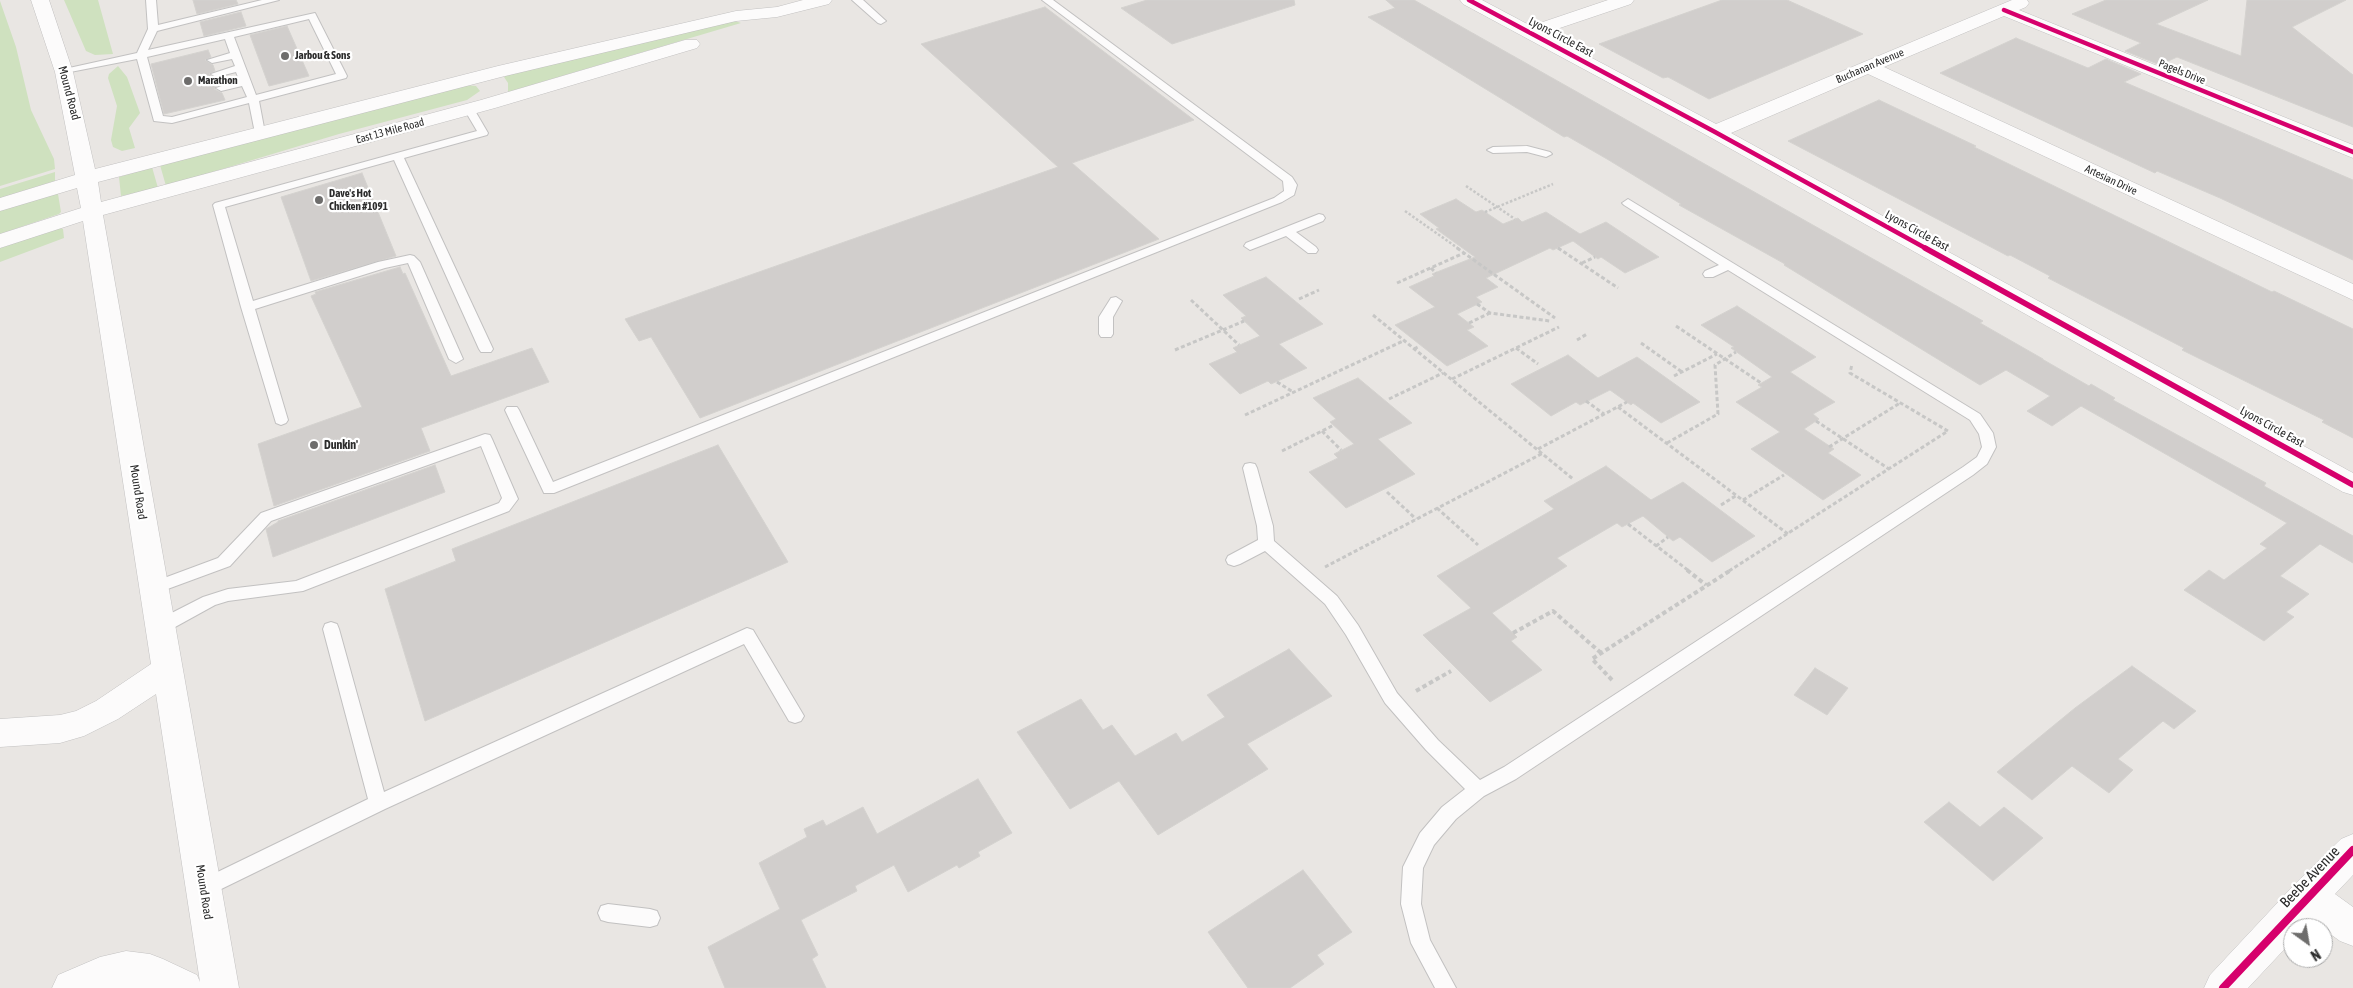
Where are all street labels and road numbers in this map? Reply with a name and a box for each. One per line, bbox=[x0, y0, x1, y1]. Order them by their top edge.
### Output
street label: Lyons Circle East bbox=[1526, 14, 1596, 60]
street label: Buchanan Avenue bbox=[1834, 46, 1906, 86]
street label: Pagels Drive bbox=[2157, 57, 2207, 87]
street label: Mound Road bbox=[55, 64, 83, 122]
street label: East 13 Mile Road bbox=[354, 116, 426, 146]
street label: Artesian Drive bbox=[2083, 162, 2139, 198]
street label: Lyons Circle East bbox=[1882, 207, 1952, 255]
street label: Lyons Circle East bbox=[2237, 403, 2307, 451]
street label: Mound Road bbox=[127, 463, 149, 521]
street label: Beebe Avenue bbox=[2276, 843, 2344, 911]
street label: Mound Road bbox=[193, 863, 215, 921]

